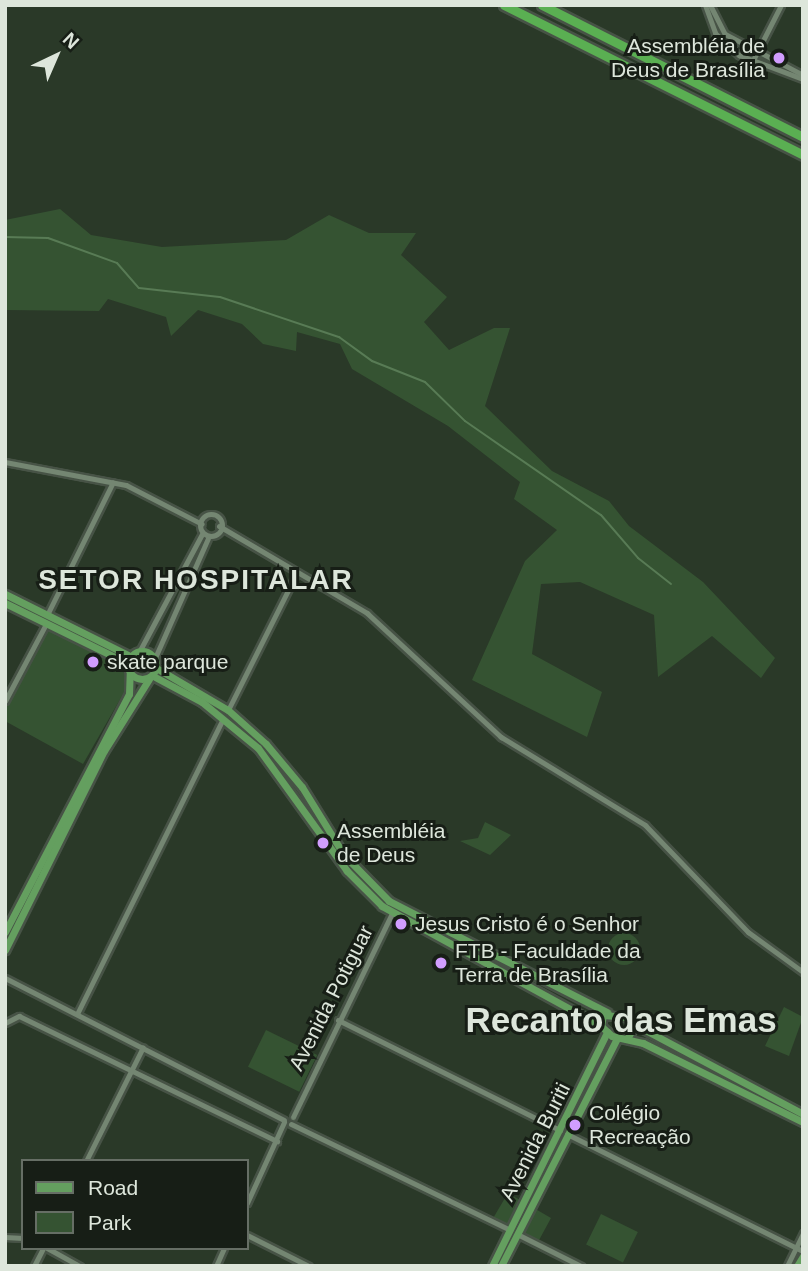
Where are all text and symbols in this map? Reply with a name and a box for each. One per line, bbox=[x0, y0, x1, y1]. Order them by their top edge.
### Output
north arrow bbox=[21, 21, 91, 91]
text: N bbox=[59, 28, 83, 53]
place label: Assembléia de Deus de Brasília bbox=[611, 33, 765, 83]
marker: Assembléia de Deus de Brasília bbox=[771, 50, 787, 66]
district label: SETOR HOSPITALAR bbox=[40, 563, 352, 597]
place label: skate parque bbox=[107, 649, 228, 675]
marker: skate parque bbox=[85, 654, 101, 670]
place label: Assembléia de Deus bbox=[337, 818, 446, 868]
marker: Assembléia de Deus bbox=[315, 835, 331, 851]
place label: Jesus Cristo é o Senhor bbox=[415, 911, 639, 937]
marker: Jesus Cristo é o Senhor bbox=[393, 916, 409, 932]
street label: Avenida Potiguar bbox=[284, 921, 378, 1075]
place label: FTB - Faculdade da Terra de Brasília bbox=[455, 938, 641, 988]
marker: FTB - Faculdade da Terra de Brasília bbox=[433, 955, 449, 971]
district label: Recanto das Emas bbox=[465, 999, 777, 1041]
street label: Avenida Buriti bbox=[494, 1079, 576, 1205]
place label: Colégio Recreação bbox=[589, 1100, 691, 1150]
marker: Colégio Recreação bbox=[567, 1117, 583, 1133]
legend bbox=[21, 1159, 248, 1250]
text: Road bbox=[88, 1176, 138, 1199]
text: Park bbox=[88, 1211, 131, 1234]

